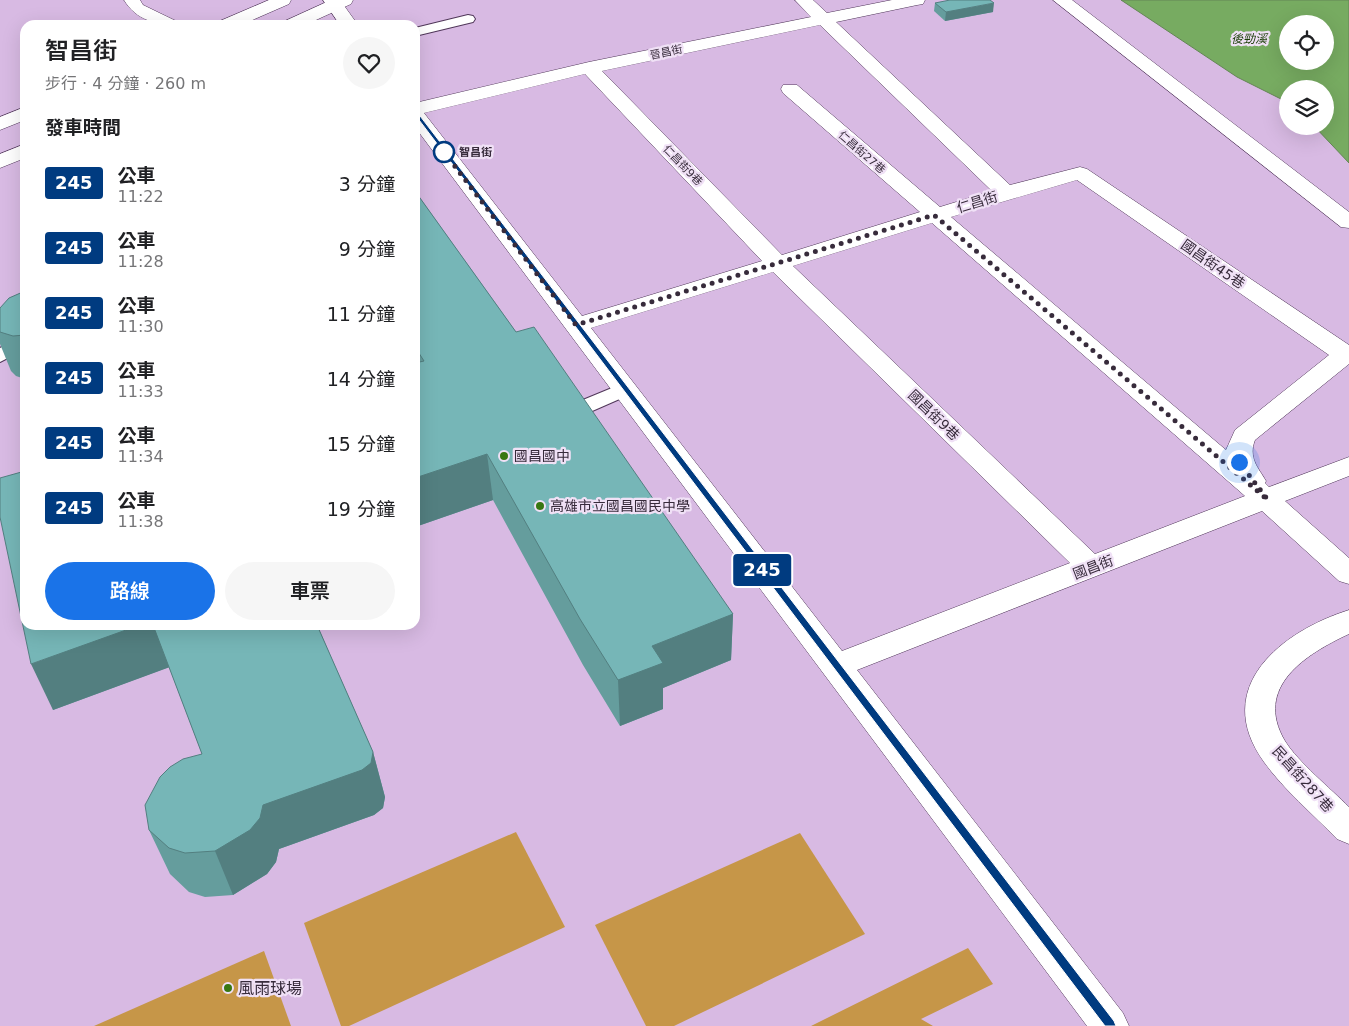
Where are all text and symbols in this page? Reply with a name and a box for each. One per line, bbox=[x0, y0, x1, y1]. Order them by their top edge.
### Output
map controls bbox=[1279, 15, 1334, 135]
button: locate bbox=[1279, 15, 1334, 70]
water label: 後勁溪 bbox=[1231, 32, 1269, 46]
text: 智昌街 bbox=[45, 37, 117, 65]
button: heart bbox=[343, 37, 395, 89]
street label: 晉昌街 bbox=[649, 43, 684, 62]
text: 步行 · 4 分鐘 · 260 m bbox=[45, 74, 206, 93]
button: layers bbox=[1279, 80, 1334, 135]
text: 發車時間 bbox=[45, 116, 121, 138]
street label: 仁昌街27巷 bbox=[836, 128, 888, 176]
marker: 智昌街 bbox=[433, 141, 455, 163]
street label: 仁昌街9巷 bbox=[660, 142, 705, 188]
place label: 智昌街 bbox=[459, 146, 492, 159]
text: 公車 bbox=[118, 164, 156, 186]
text: 245 bbox=[55, 172, 93, 193]
text: 3 分鐘 bbox=[339, 173, 395, 195]
text: 11:22 bbox=[118, 187, 164, 206]
street label: 仁昌街 bbox=[955, 188, 999, 216]
text: 公車 bbox=[118, 229, 156, 251]
street label: 國昌街45巷 bbox=[1178, 236, 1248, 292]
text: 245 bbox=[55, 237, 93, 258]
text: 9 分鐘 bbox=[339, 238, 395, 260]
text: 11:28 bbox=[118, 252, 164, 271]
text: 公車 bbox=[118, 294, 156, 316]
text: 245 bbox=[55, 302, 93, 323]
text: 11 分鐘 bbox=[327, 303, 395, 325]
text: 11:30 bbox=[118, 317, 164, 336]
text: 公車 bbox=[118, 359, 156, 381]
text: 245 bbox=[55, 367, 93, 388]
text: 14 分鐘 bbox=[327, 368, 395, 390]
text: 11:33 bbox=[118, 382, 164, 401]
street label: 國昌街9巷 bbox=[905, 387, 963, 443]
text: 公車 bbox=[118, 424, 156, 446]
text: 245 bbox=[55, 432, 93, 453]
text: 15 分鐘 bbox=[327, 433, 395, 455]
text: 11:34 bbox=[118, 447, 164, 466]
place label: 國昌國中 bbox=[514, 448, 570, 464]
marker: 國昌國中 bbox=[498, 450, 510, 462]
your location bbox=[1227, 450, 1252, 475]
text: 公車 bbox=[118, 489, 156, 511]
text: 245 bbox=[55, 497, 93, 518]
text: 19 分鐘 bbox=[327, 498, 395, 520]
place label: 高雄市立國昌國民中學 bbox=[550, 498, 690, 514]
marker: 高雄市立國昌國民中學 bbox=[534, 500, 546, 512]
text: 11:38 bbox=[118, 512, 164, 531]
street label: 國昌街 bbox=[1071, 552, 1115, 582]
line badge: 245 bbox=[733, 554, 791, 586]
text: 245 bbox=[743, 559, 781, 580]
button: 路線 bbox=[45, 562, 215, 620]
button: 車票 bbox=[225, 562, 395, 620]
street label: 民昌街287巷 bbox=[1269, 743, 1337, 815]
place label: 風雨球場 bbox=[238, 979, 302, 998]
marker: 風雨球場 bbox=[222, 982, 234, 994]

